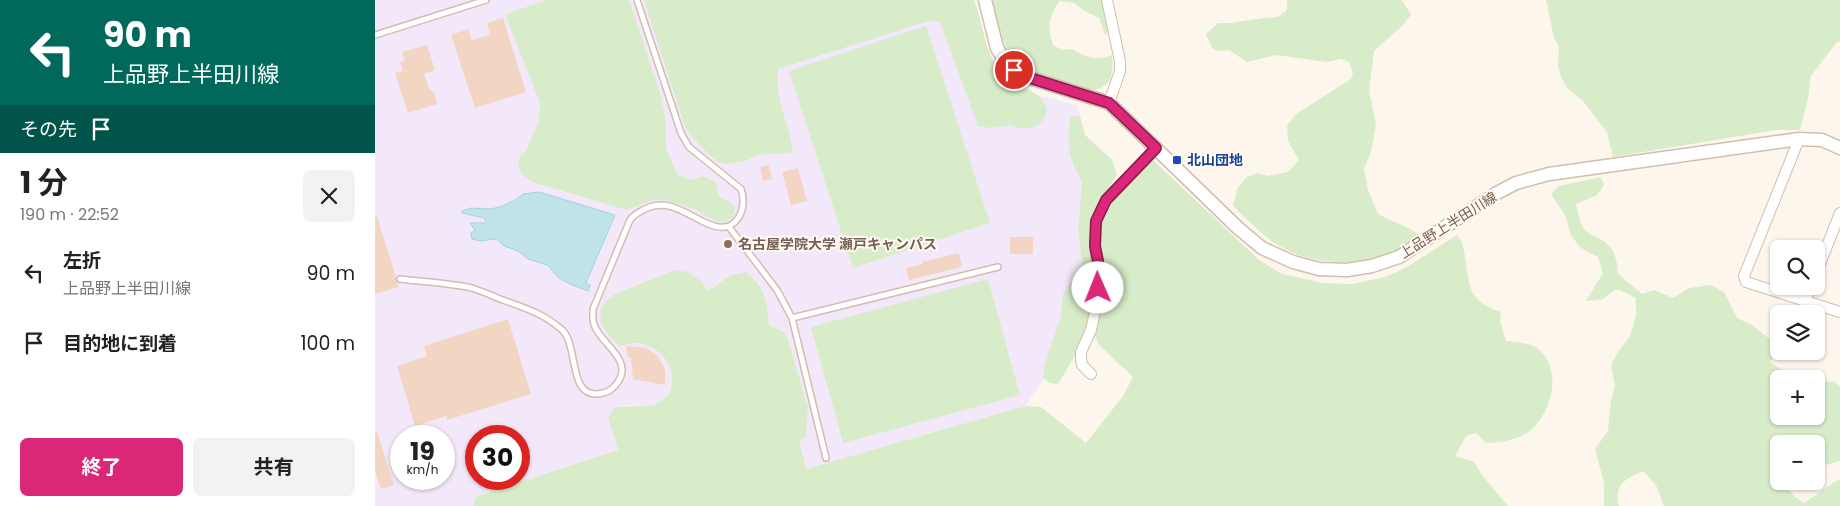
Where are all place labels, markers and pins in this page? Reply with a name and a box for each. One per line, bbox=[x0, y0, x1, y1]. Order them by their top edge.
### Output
pin bbox=[993, 49, 1035, 91]
place label: 北山団地 bbox=[1187, 150, 1243, 170]
marker: 北山団地 bbox=[1171, 154, 1183, 166]
place label: 名古屋学院大学 瀬戸キャンパス bbox=[738, 234, 937, 254]
marker: 名古屋学院大学 瀬戸キャンパス bbox=[722, 238, 734, 250]

